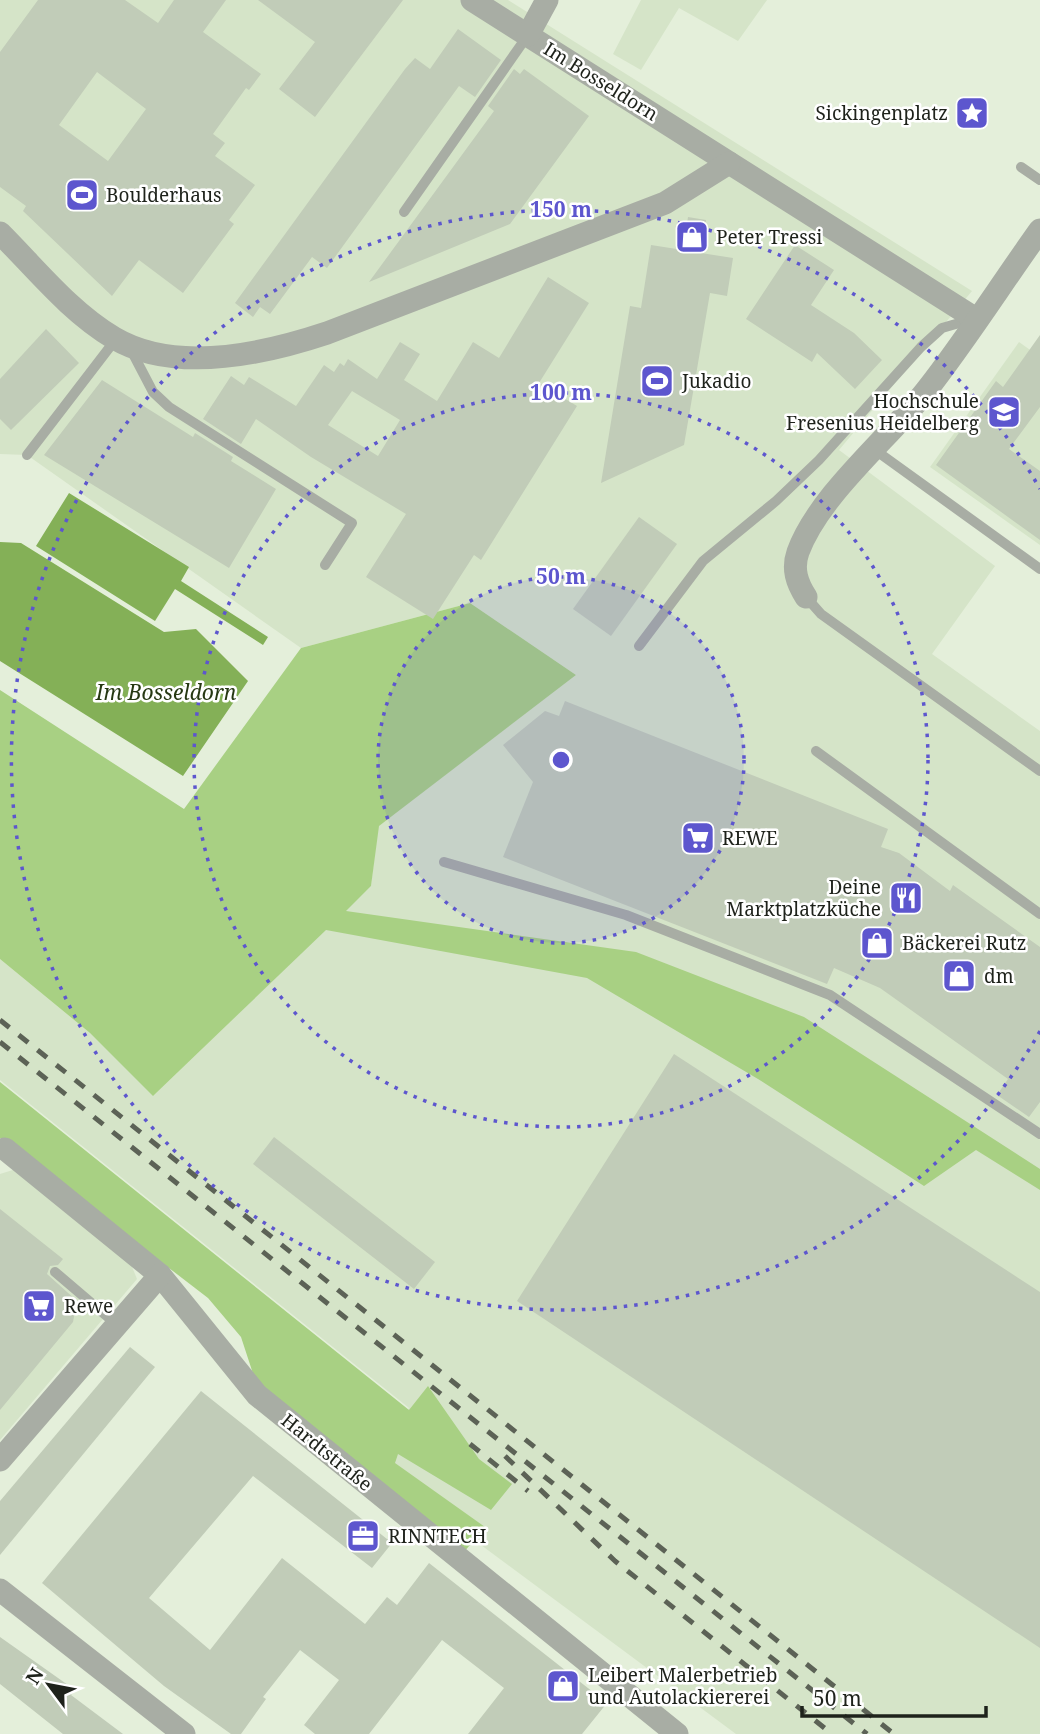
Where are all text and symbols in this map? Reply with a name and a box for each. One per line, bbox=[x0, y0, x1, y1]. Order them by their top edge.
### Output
street label: Im Bosseldorn bbox=[539, 35, 663, 127]
place icon: Sickingenplatz bbox=[953, 94, 991, 132]
place label: Sickingenplatz bbox=[815, 100, 948, 126]
sports icon: Boulderhaus bbox=[63, 176, 101, 214]
place label: Boulderhaus bbox=[106, 182, 222, 208]
text: 150 m bbox=[530, 195, 592, 223]
shop icon: Peter Tressi bbox=[673, 218, 711, 256]
place label: Peter Tressi bbox=[716, 224, 822, 250]
sports icon: Jukadio bbox=[638, 362, 676, 400]
place label: Jukadio bbox=[681, 368, 751, 394]
text: 100 m bbox=[530, 378, 592, 406]
place label: Hochschule Fresenius Heidelberg bbox=[786, 388, 979, 436]
school or university icon: Hochschule Fresenius Heidelberg bbox=[985, 393, 1023, 431]
text: 50 m bbox=[536, 562, 586, 590]
water label: Im Bosseldorn bbox=[95, 678, 237, 706]
centre of rings bbox=[549, 748, 573, 772]
supermarket icon: REWE bbox=[679, 819, 717, 857]
place label: REWE bbox=[722, 825, 778, 851]
place label: Deine Marktplatzküche bbox=[726, 874, 881, 922]
restaurant icon: Deine Marktplatzküche bbox=[887, 879, 925, 917]
shop icon: Bäckerei Rutz bbox=[858, 924, 896, 962]
place label: Bäckerei Rutz bbox=[902, 930, 1026, 956]
shop icon: dm bbox=[940, 957, 978, 995]
place label: dm bbox=[984, 963, 1014, 989]
supermarket icon: Rewe bbox=[20, 1287, 58, 1325]
place label: Rewe bbox=[64, 1293, 113, 1319]
street label: Hardtstraße bbox=[276, 1407, 378, 1497]
office icon: RINNTECH bbox=[344, 1517, 382, 1555]
place label: RINNTECH bbox=[388, 1523, 487, 1549]
north arrow bbox=[14, 1650, 84, 1720]
place label: Leibert Malerbetrieb und Autolackiererei bbox=[588, 1662, 777, 1710]
text: N bbox=[20, 1663, 50, 1689]
shop icon: Leibert Malerbetrieb und Autolackiererei bbox=[544, 1667, 582, 1705]
scale bar bbox=[802, 1674, 986, 1718]
text: 50 m bbox=[813, 1684, 862, 1712]

